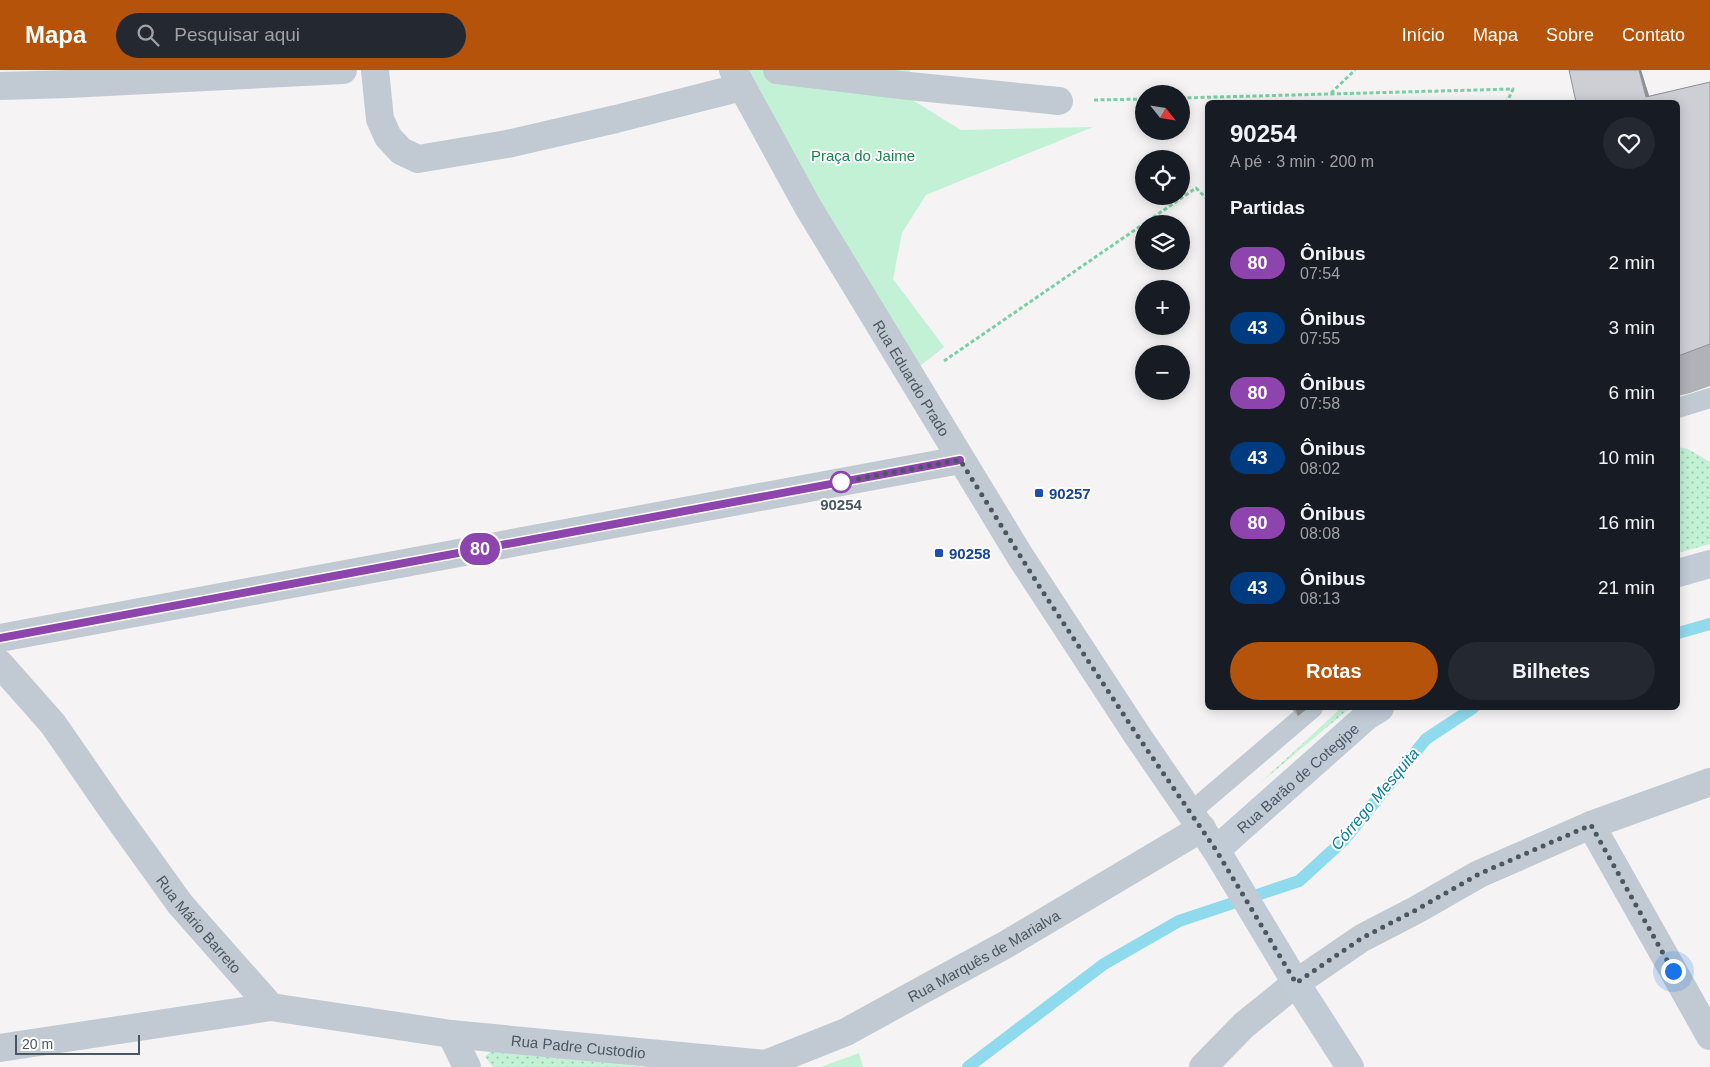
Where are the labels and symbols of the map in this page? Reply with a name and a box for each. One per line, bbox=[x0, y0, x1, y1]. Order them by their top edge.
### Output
north arrow bbox=[1135, 85, 1190, 140]
park label: Praça do Jaime bbox=[811, 147, 915, 164]
street label: Rua Eduardo Prado bbox=[870, 317, 953, 439]
marker: 90254 bbox=[830, 471, 852, 493]
place label: 90257 bbox=[1049, 485, 1091, 502]
marker: 90257 bbox=[1033, 487, 1045, 499]
place label: 90254 bbox=[820, 496, 863, 513]
line badge: 80 bbox=[458, 533, 502, 565]
place label: 90258 bbox=[949, 545, 991, 562]
marker: 90258 bbox=[933, 547, 945, 559]
street label: Rua Barão de Cotegipe bbox=[1233, 719, 1362, 836]
water label: Córrego Mesquita bbox=[1328, 745, 1422, 853]
street label: Rua Mário Barreto bbox=[153, 872, 245, 976]
street label: Rua Marquês de Marialva bbox=[904, 906, 1063, 1005]
your location bbox=[1661, 959, 1686, 984]
street label: Rua Padre Custodio bbox=[510, 1031, 646, 1061]
scale bar bbox=[15, 1032, 140, 1055]

